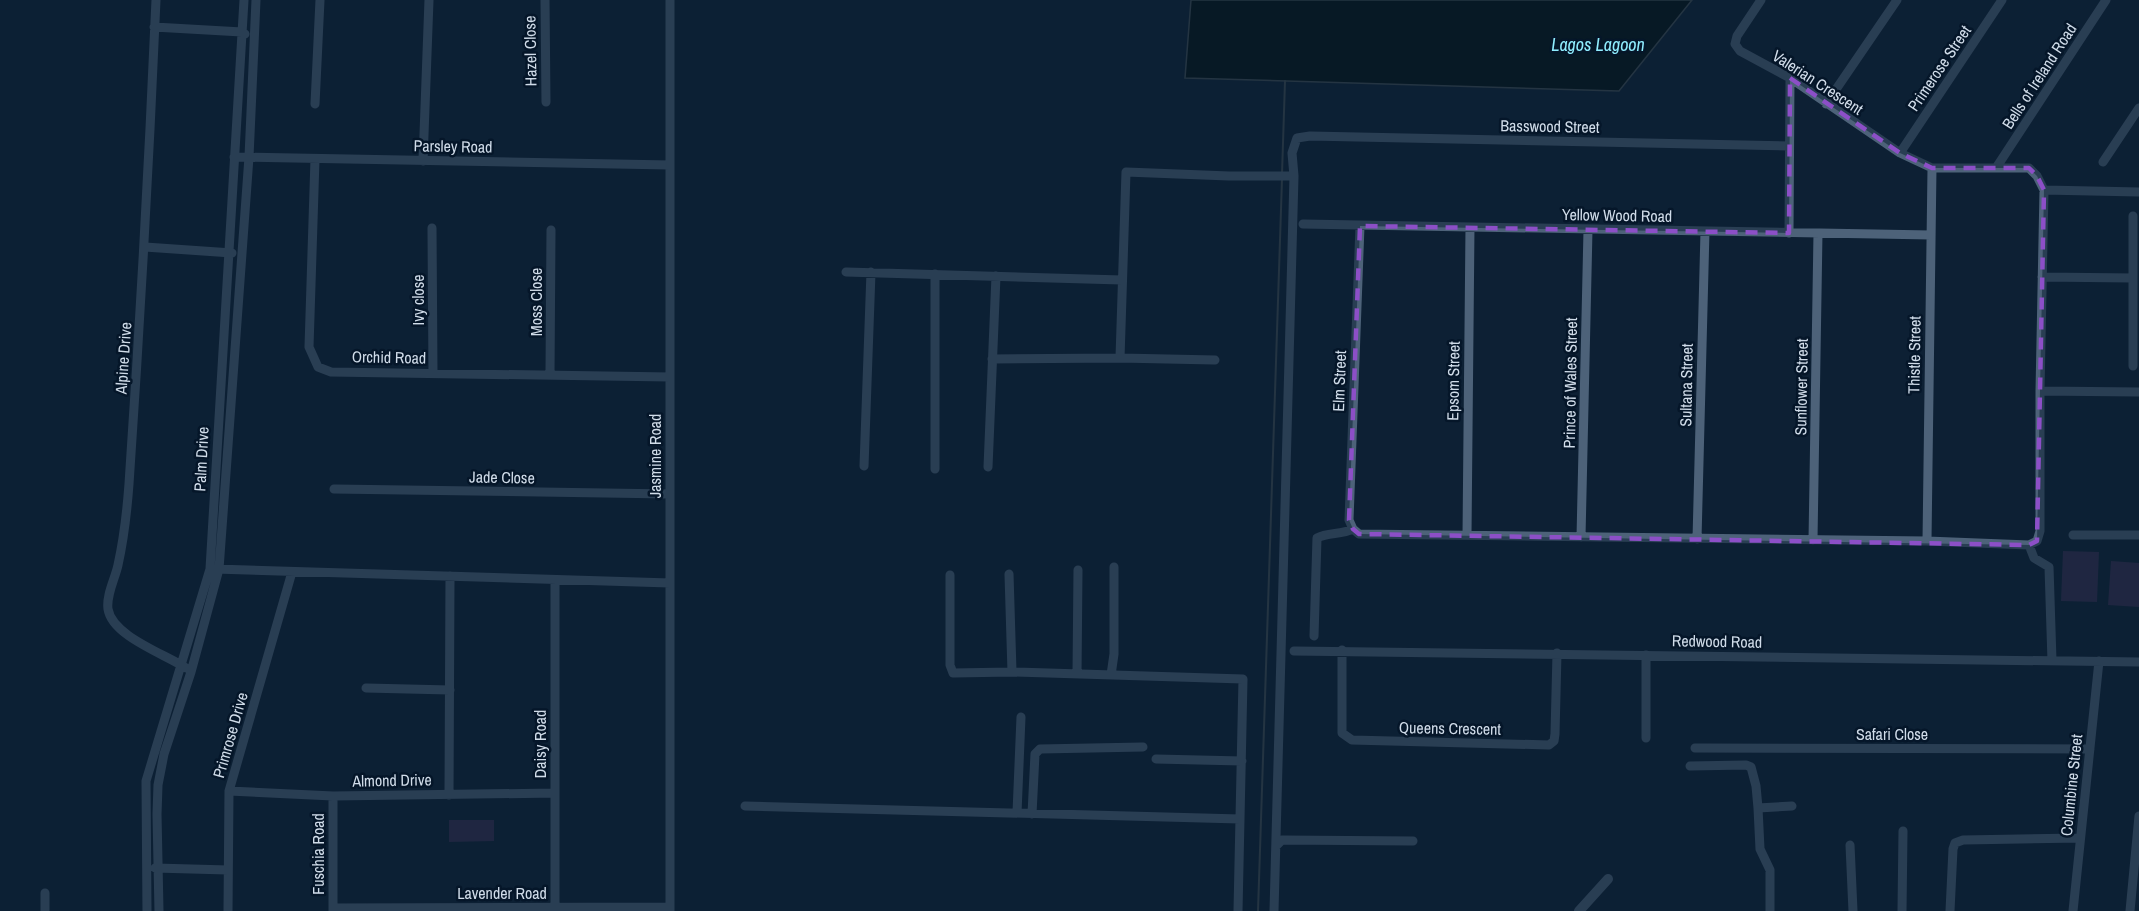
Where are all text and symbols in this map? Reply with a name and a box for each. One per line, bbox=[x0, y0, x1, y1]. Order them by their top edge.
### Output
street label: Hazel Close bbox=[518, 15, 542, 87]
street label: Bells of Ireland Road bbox=[1997, 19, 2081, 133]
street label: Primerose Street bbox=[1902, 20, 1976, 115]
water label: Lagos Lagoon bbox=[1551, 32, 1645, 57]
street label: Valerian Crescent bbox=[1768, 44, 1868, 120]
street label: Basswood Street bbox=[1500, 114, 1600, 138]
street label: Parsley Road bbox=[413, 134, 493, 158]
street label: Yellow Wood Road bbox=[1562, 203, 1672, 227]
street label: Moss Close bbox=[525, 268, 547, 336]
street label: Ivy close bbox=[407, 274, 429, 326]
street label: Thistle Street bbox=[1902, 315, 1926, 394]
street label: Prince of Wales Street bbox=[1558, 317, 1582, 449]
street label: Alpine Drive bbox=[109, 321, 136, 396]
street label: Sunflower Street bbox=[1789, 338, 1813, 436]
street label: Epsom Street bbox=[1441, 341, 1465, 421]
street label: Sultana Street bbox=[1674, 343, 1698, 427]
street label: Orchid Road bbox=[352, 345, 426, 369]
street label: Elm Street bbox=[1327, 350, 1351, 412]
street label: Jasmine Road bbox=[644, 414, 666, 498]
street label: Palm Drive bbox=[188, 426, 214, 492]
street label: Jade Close bbox=[469, 465, 535, 489]
street label: Redwood Road bbox=[1672, 629, 1762, 653]
street label: Primrose Drive bbox=[207, 690, 253, 780]
street label: Daisy Road bbox=[529, 710, 551, 778]
street label: Queens Crescent bbox=[1399, 716, 1502, 740]
street label: Safari Close bbox=[1856, 723, 1928, 745]
street label: Columbine Street bbox=[2055, 733, 2087, 837]
street label: Almond Drive bbox=[351, 768, 432, 792]
street label: Fuschia Road bbox=[307, 813, 329, 895]
street label: Lavender Road bbox=[457, 882, 547, 904]

